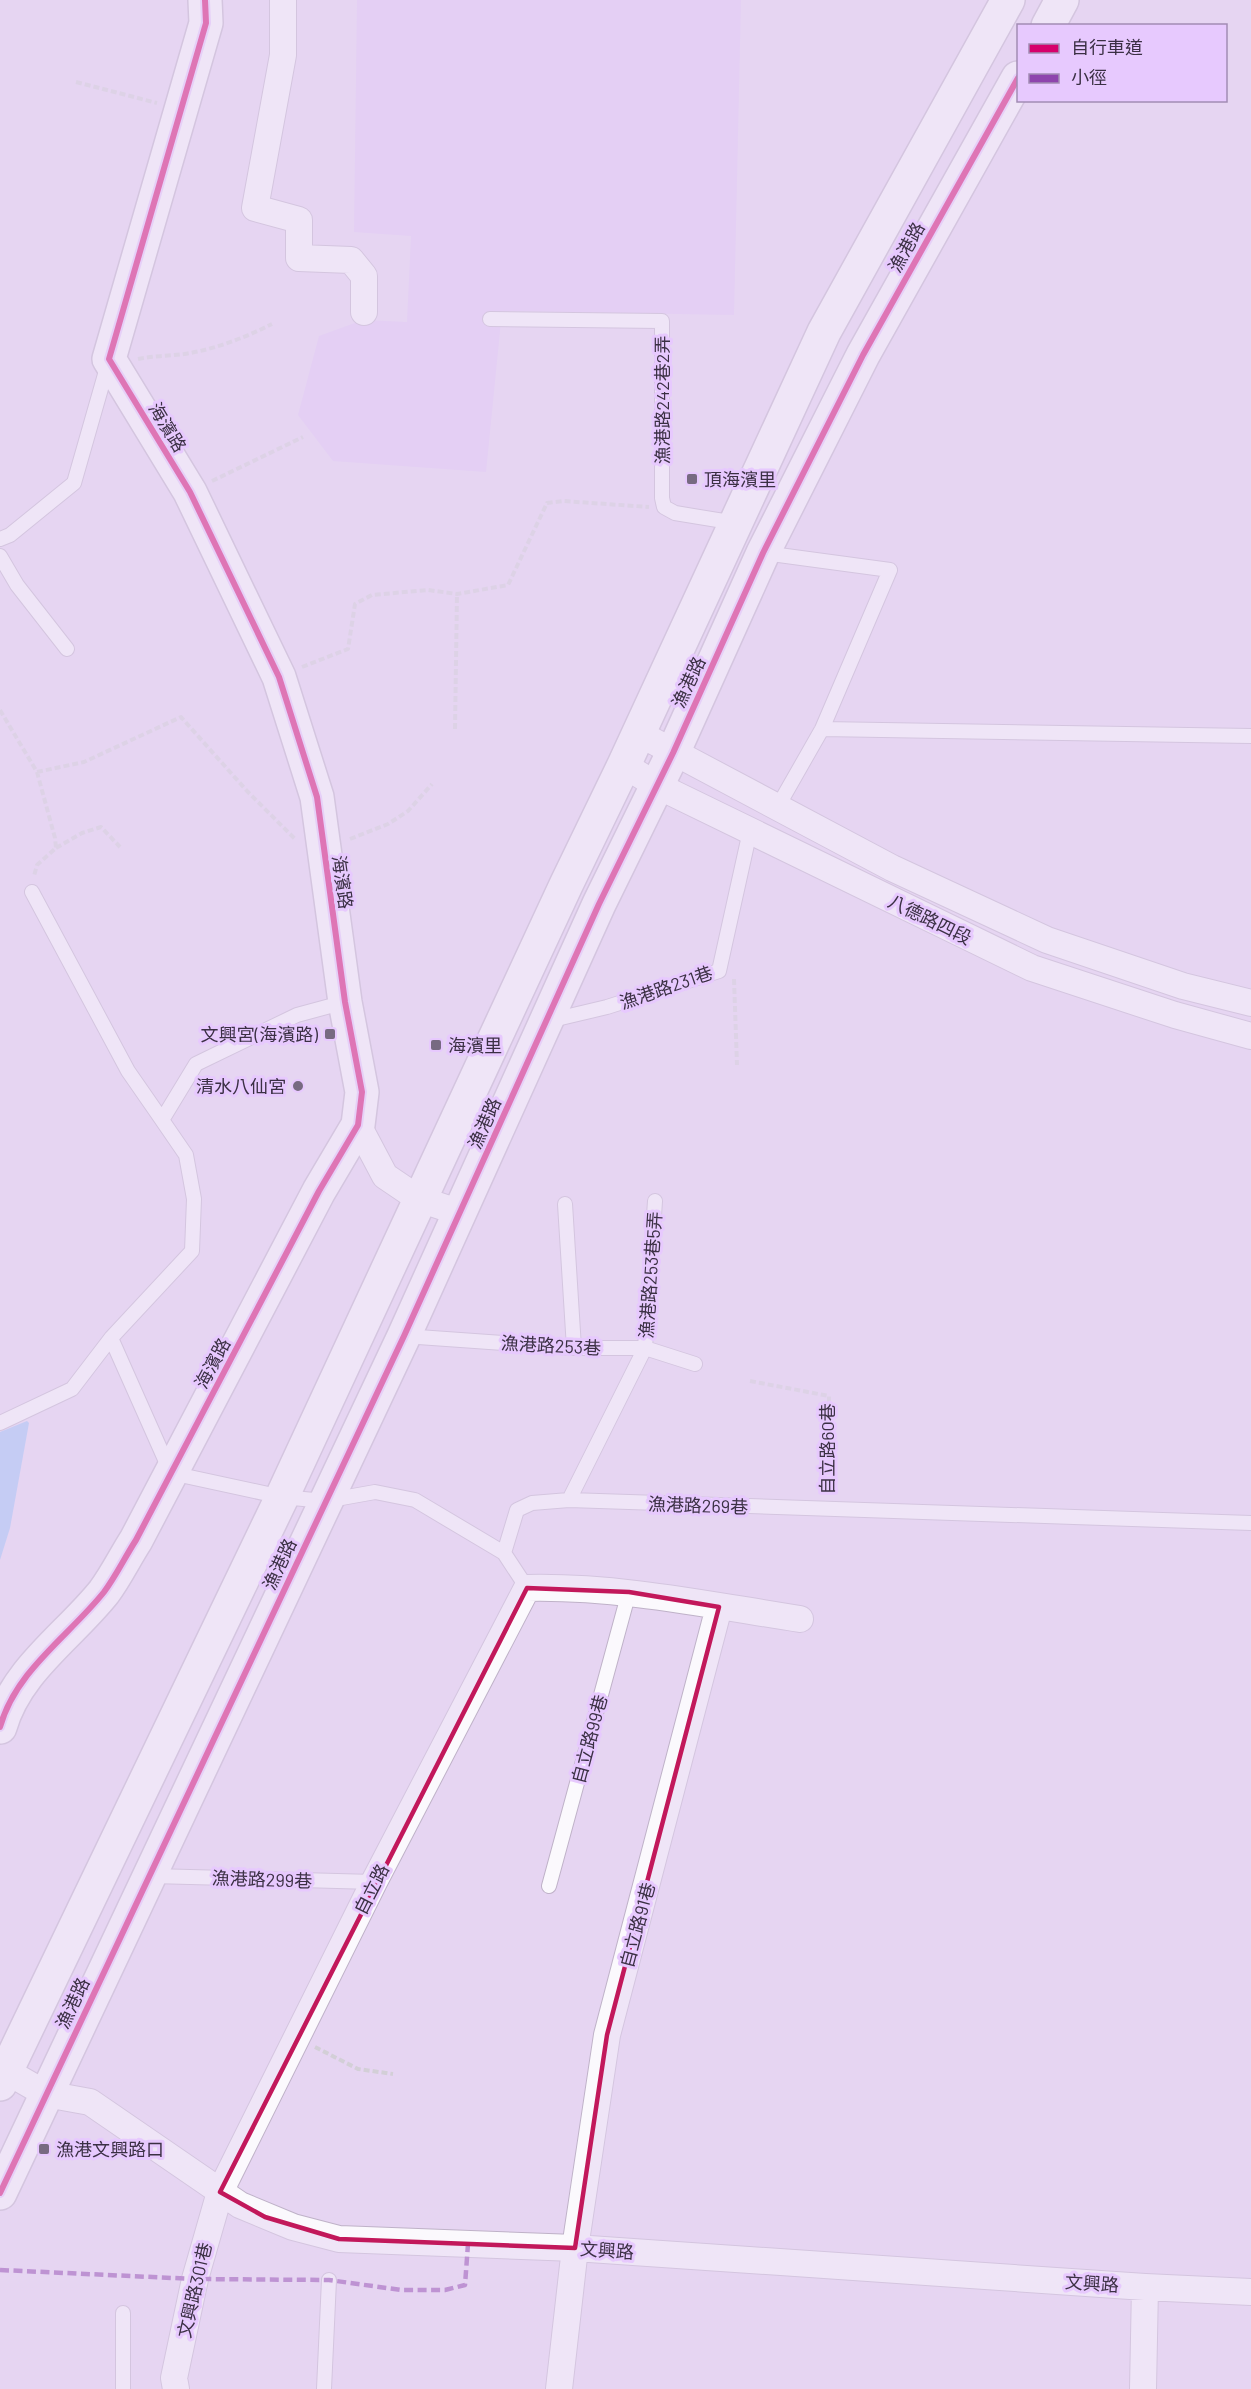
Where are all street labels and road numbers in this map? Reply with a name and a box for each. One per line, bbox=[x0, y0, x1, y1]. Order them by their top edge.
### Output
street label: 漁港路 bbox=[883, 218, 929, 276]
street label: 漁港路242巷2弄 bbox=[651, 336, 673, 464]
street label: 海濱路 bbox=[145, 398, 191, 456]
street label: 漁港路 bbox=[667, 653, 709, 711]
street label: 海濱路 bbox=[328, 854, 358, 910]
street label: 八德路四段 bbox=[885, 889, 975, 949]
street label: 漁港路231巷 bbox=[617, 961, 715, 1013]
street label: 漁港路 bbox=[463, 1094, 505, 1152]
street label: 漁港路253巷5弄 bbox=[635, 1211, 665, 1339]
street label: 漁港路253巷 bbox=[500, 1331, 602, 1359]
street label: 海濱路 bbox=[190, 1334, 234, 1392]
street label: 自立路60巷 bbox=[816, 1403, 838, 1495]
street label: 漁港路269巷 bbox=[647, 1492, 749, 1518]
street label: 漁港路 bbox=[258, 1535, 300, 1593]
street label: 自立路99巷 bbox=[567, 1692, 611, 1786]
street label: 自立路 bbox=[349, 1860, 393, 1918]
street label: 漁港路299巷 bbox=[211, 1866, 313, 1892]
street label: 自立路91巷 bbox=[615, 1880, 659, 1970]
street label: 漁港路 bbox=[51, 1974, 93, 2032]
street label: 文興路 bbox=[579, 2237, 635, 2263]
street label: 文興路301巷 bbox=[172, 2240, 216, 2340]
street label: 文興路 bbox=[1064, 2270, 1120, 2296]

